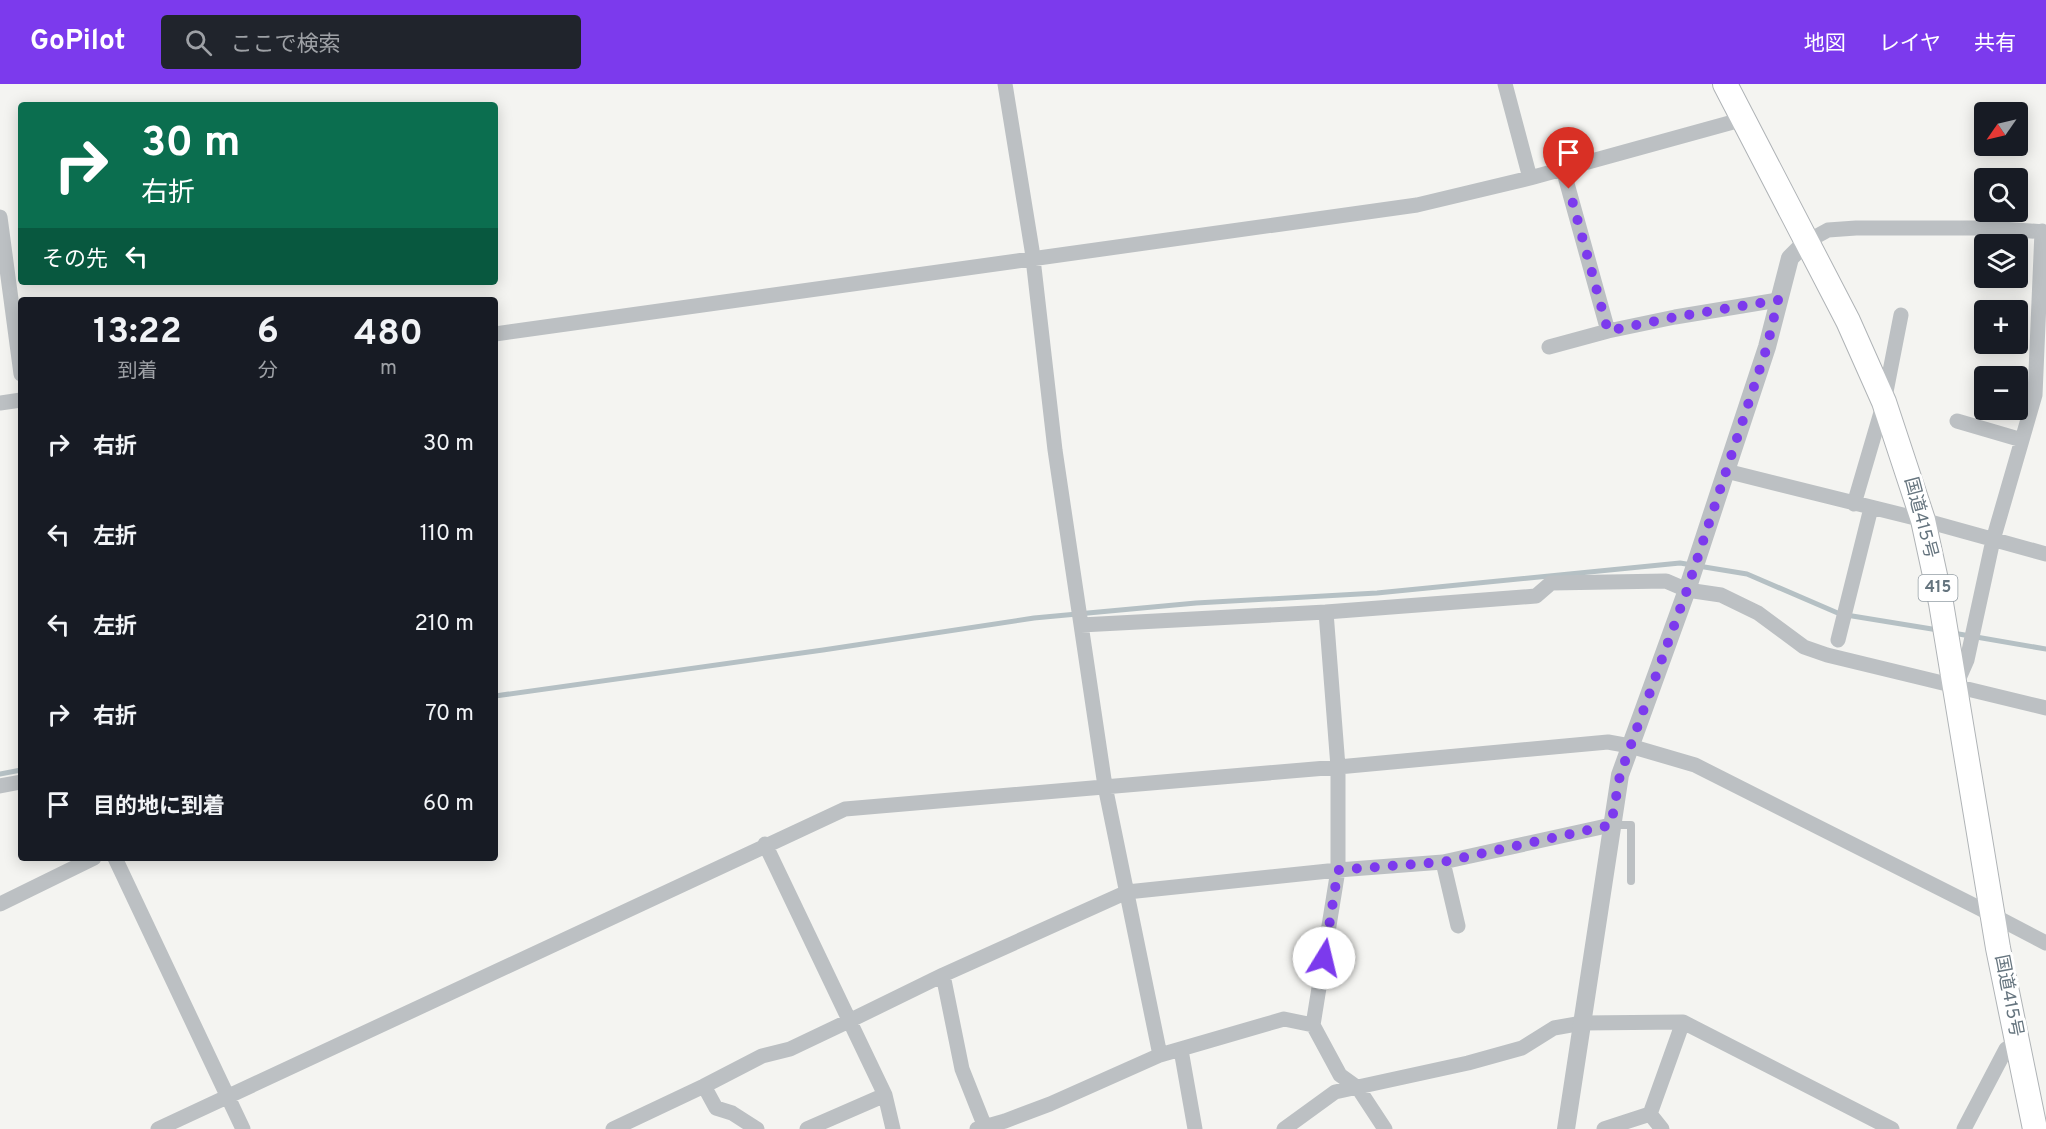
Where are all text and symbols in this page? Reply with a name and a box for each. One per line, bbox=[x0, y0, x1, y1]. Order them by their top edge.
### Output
search box bbox=[161, 15, 581, 69]
text: GoPilot bbox=[30, 24, 125, 60]
icon: search bbox=[182, 26, 215, 59]
text: 地図 bbox=[1804, 31, 1846, 58]
text: レイヤ bbox=[1879, 31, 1941, 58]
text: 共有 bbox=[1974, 31, 2016, 58]
text: ここで検索 bbox=[230, 32, 341, 59]
north arrow bbox=[1974, 102, 2028, 156]
map controls bbox=[1974, 102, 2028, 420]
text: 30 m bbox=[141, 118, 240, 171]
icon: right bbox=[42, 126, 120, 204]
pin bbox=[1543, 127, 1594, 189]
icon: arrive bbox=[1552, 136, 1585, 169]
button: search bbox=[1974, 168, 2028, 222]
text: 右折 bbox=[141, 177, 195, 211]
button: layers bbox=[1974, 234, 2028, 288]
icon: left bbox=[120, 240, 153, 273]
text: その先 bbox=[42, 247, 108, 274]
button: + bbox=[1974, 300, 2028, 354]
text: 13:22 bbox=[93, 310, 182, 356]
text: 6 bbox=[257, 310, 279, 356]
text: 480 bbox=[354, 312, 423, 358]
text: m bbox=[380, 356, 397, 382]
text: 到着 bbox=[117, 359, 157, 385]
text: 分 bbox=[258, 359, 278, 385]
button: − bbox=[1974, 366, 2028, 420]
icon: right bbox=[42, 428, 75, 461]
text: 30 m bbox=[423, 431, 474, 458]
text: 右折 bbox=[93, 434, 137, 461]
street label: 国道415号 bbox=[1898, 475, 1942, 561]
icon: left bbox=[42, 518, 75, 551]
text: 110 m bbox=[420, 521, 474, 548]
text: 左折 bbox=[93, 524, 137, 551]
road number: 415 bbox=[1918, 575, 1958, 601]
icon: left bbox=[42, 608, 75, 641]
text: 210 m bbox=[414, 611, 474, 638]
text: 左折 bbox=[93, 614, 137, 641]
icon: right bbox=[42, 698, 75, 731]
text: 70 m bbox=[425, 701, 474, 728]
text: 右折 bbox=[93, 704, 137, 731]
icon: arrive bbox=[42, 788, 75, 821]
text: 60 m bbox=[423, 791, 474, 818]
text: 目的地に到着 bbox=[93, 794, 225, 821]
position arrow bbox=[1292, 926, 1356, 990]
street label: 国道415号 bbox=[1989, 953, 2027, 1039]

